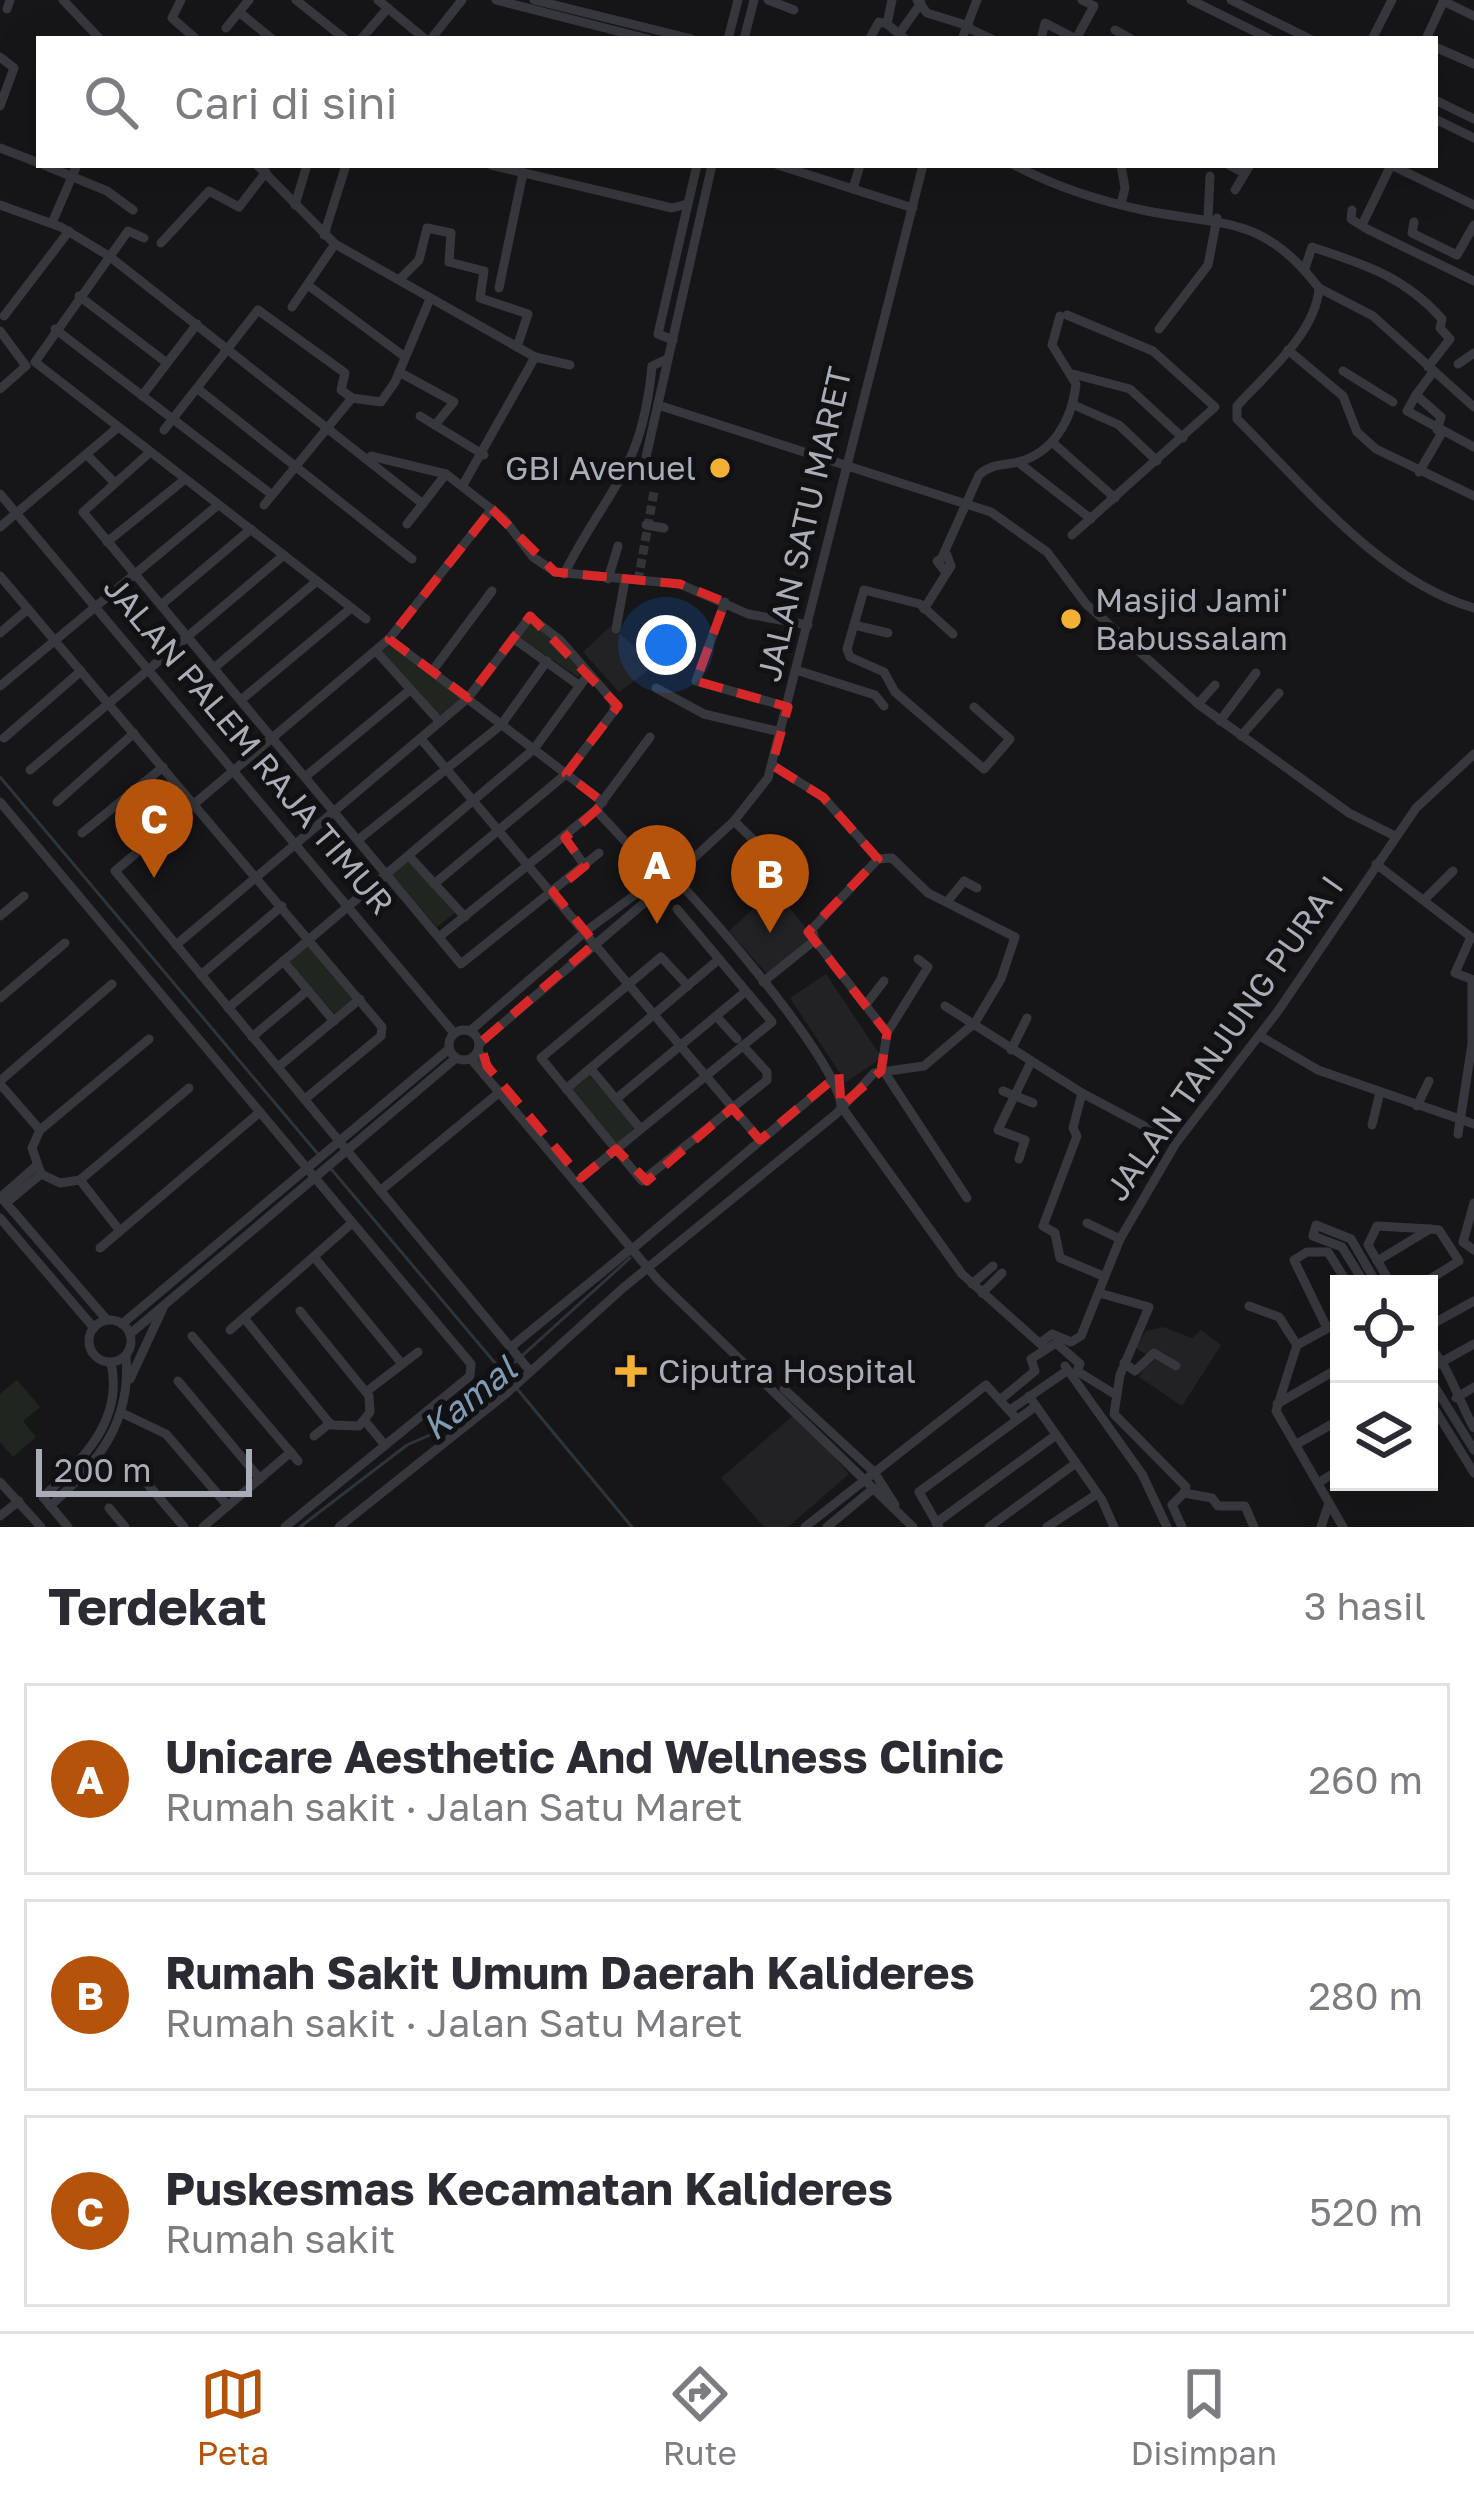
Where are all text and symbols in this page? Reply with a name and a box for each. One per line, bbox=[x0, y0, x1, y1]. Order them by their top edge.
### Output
search box bbox=[36, 36, 1438, 168]
icon: search bbox=[78, 69, 144, 135]
text: Cari di sini bbox=[174, 75, 398, 129]
street label: JALAN SATU MARET bbox=[748, 363, 859, 685]
place label: GBI Avenuel bbox=[505, 448, 696, 487]
marker: GBI Avenuel bbox=[707, 455, 733, 481]
street label: JALAN PALEM RAJA TIMUR bbox=[96, 568, 402, 922]
place label: Masjid Jami' Babussalam bbox=[1095, 580, 1288, 657]
marker: Masjid Jami' Babussalam bbox=[1058, 606, 1084, 632]
your location bbox=[636, 615, 696, 675]
pin: C bbox=[115, 779, 193, 878]
pin: A bbox=[618, 825, 696, 924]
pin: B bbox=[731, 834, 809, 933]
street label: JALAN TANJUNG PURA I bbox=[1096, 868, 1351, 1208]
map controls bbox=[1330, 1275, 1438, 1491]
button: locate bbox=[1330, 1275, 1438, 1383]
water label: Kamal bbox=[413, 1346, 526, 1448]
place label: Ciputra Hospital bbox=[658, 1351, 916, 1390]
marker: Ciputra Hospital bbox=[615, 1355, 647, 1387]
button: layers bbox=[1330, 1383, 1438, 1491]
scale bar bbox=[36, 1443, 252, 1496]
text: 200 m bbox=[54, 1450, 152, 1489]
text: Terdekat bbox=[48, 1575, 267, 1636]
text: 3 hasil bbox=[1304, 1582, 1426, 1629]
text: Unicare Aesthetic And Wellness Clinic bbox=[165, 1729, 1004, 1783]
text: A bbox=[76, 1756, 104, 1803]
text: 260 m bbox=[1308, 1756, 1423, 1803]
text: Rumah sakit · Jalan Satu Maret bbox=[165, 1783, 743, 1830]
text: Rumah Sakit Umum Daerah Kalideres bbox=[165, 1945, 975, 1999]
text: B bbox=[76, 1972, 104, 2019]
text: 280 m bbox=[1308, 1972, 1423, 2019]
text: Rumah sakit · Jalan Satu Maret bbox=[165, 1999, 743, 2046]
text: Puskesmas Kecamatan Kalideres bbox=[165, 2161, 893, 2215]
text: C bbox=[76, 2188, 104, 2235]
text: 520 m bbox=[1309, 2188, 1423, 2235]
text: Rumah sakit bbox=[165, 2215, 395, 2262]
tab: Peta bbox=[197, 2361, 269, 2472]
tab: Rute bbox=[663, 2361, 737, 2472]
tab: Disimpan bbox=[1130, 2361, 1277, 2472]

